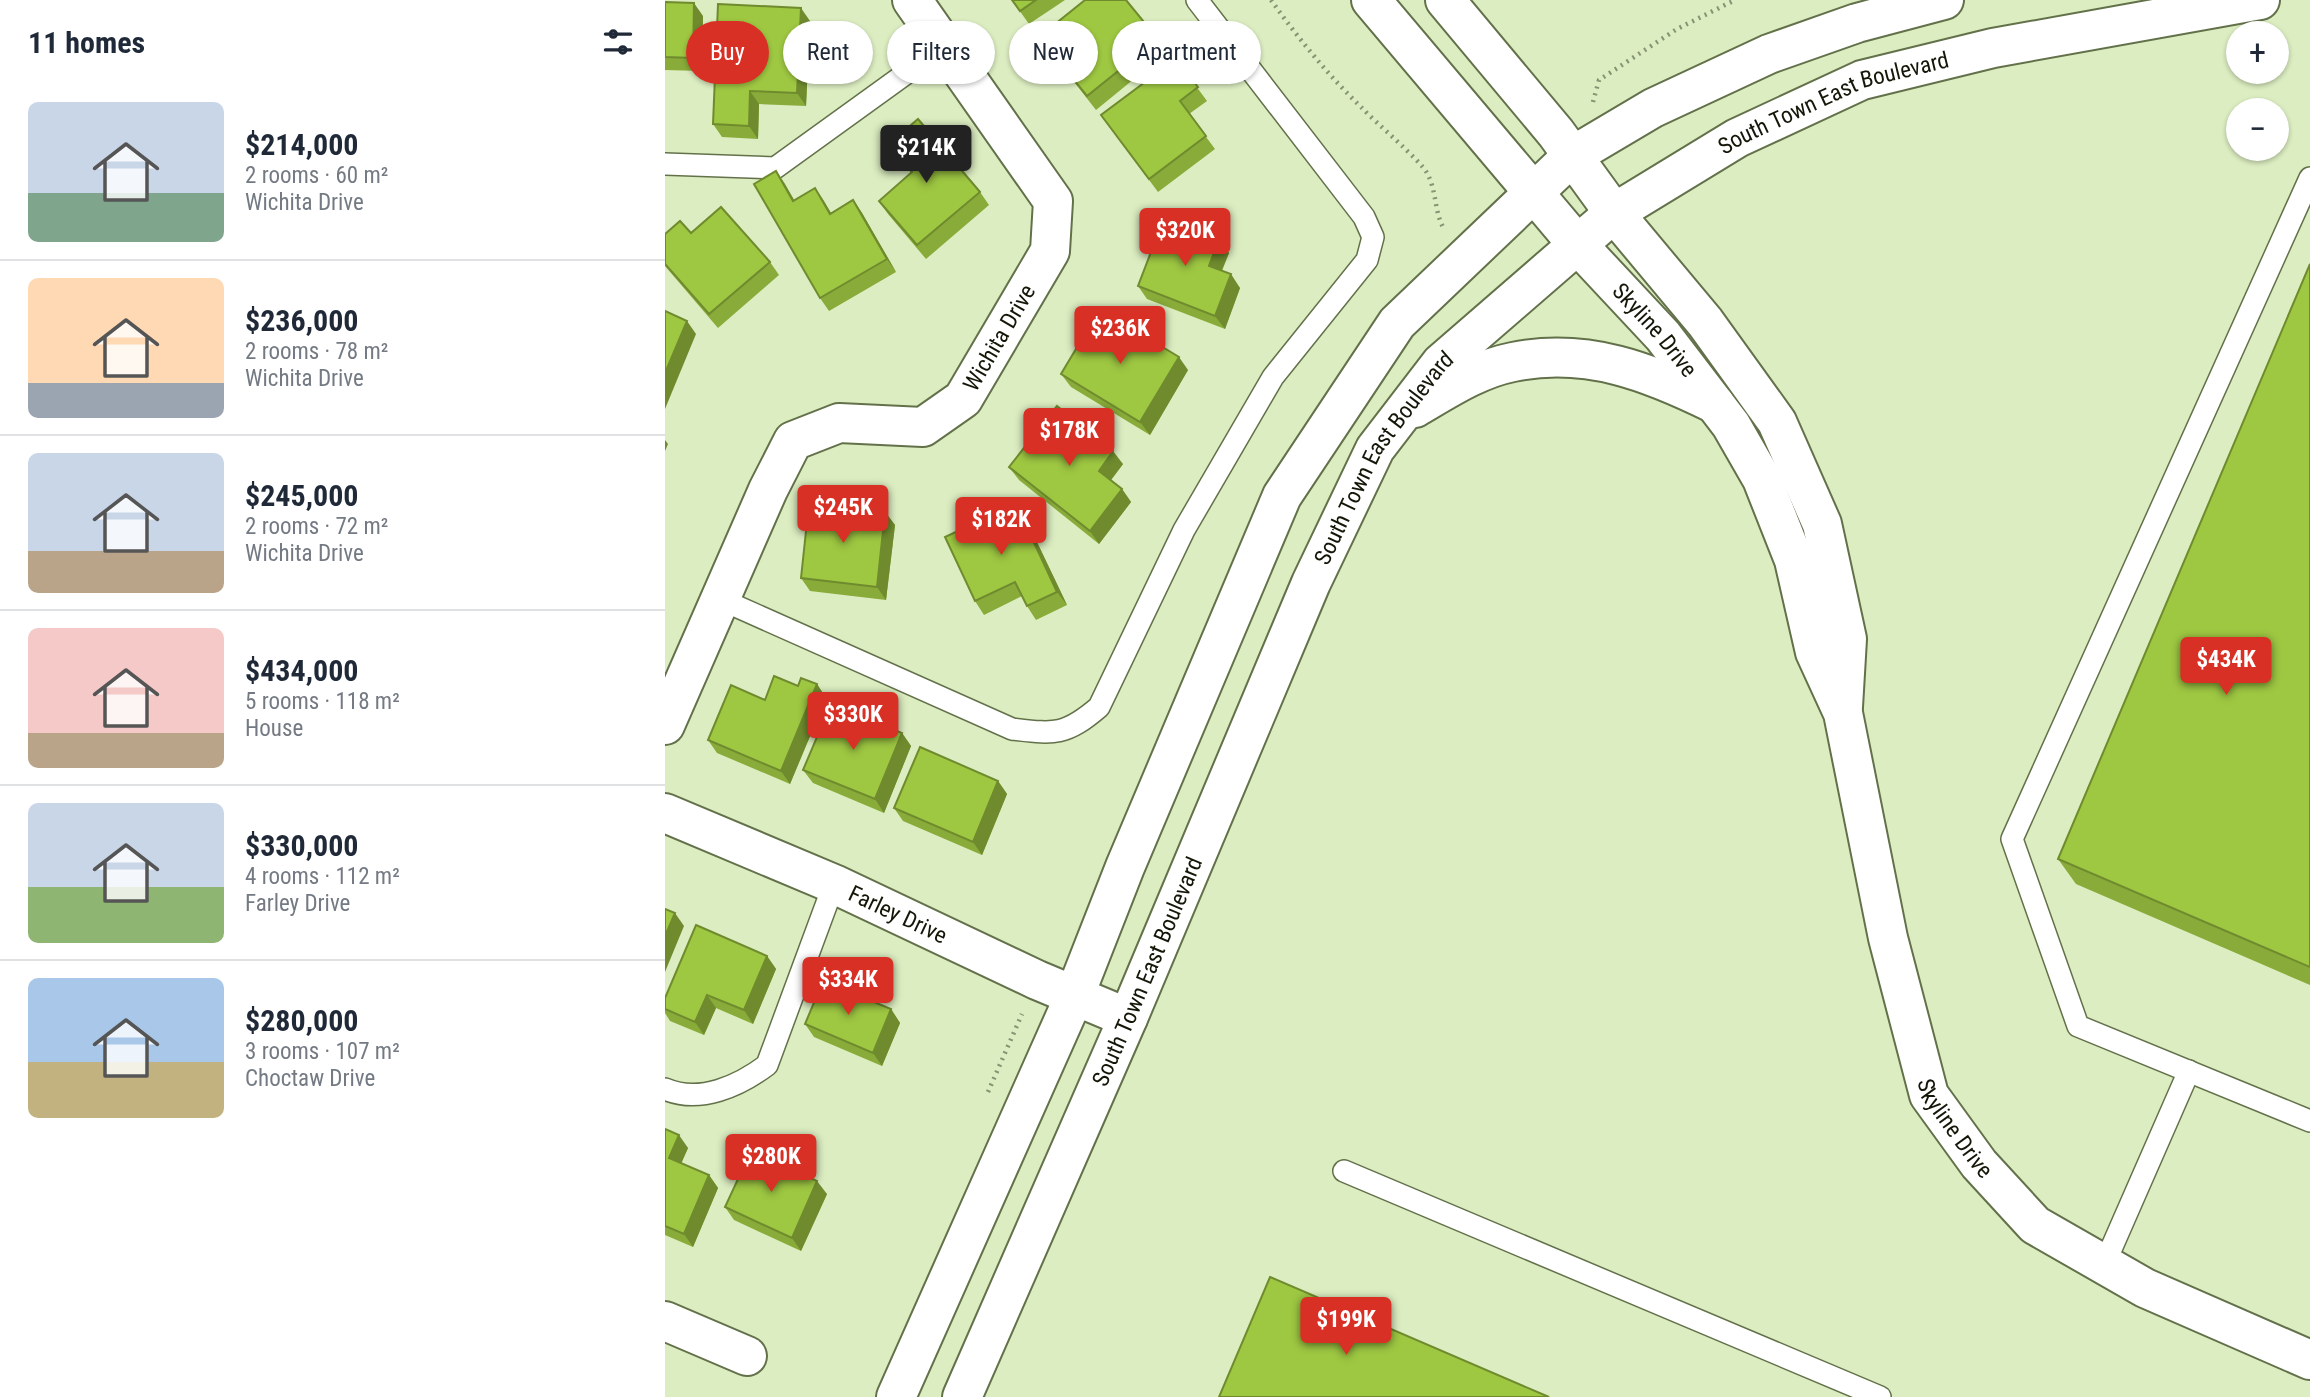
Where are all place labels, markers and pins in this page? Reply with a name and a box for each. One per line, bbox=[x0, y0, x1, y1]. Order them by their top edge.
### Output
pin: $214K bbox=[877, 125, 975, 185]
pin: $320K bbox=[1136, 208, 1234, 268]
pin: $236K bbox=[1071, 306, 1169, 366]
pin: $178K bbox=[1020, 408, 1118, 468]
pin: $245K bbox=[794, 486, 892, 545]
pin: $182K bbox=[952, 498, 1050, 557]
pin: $434K bbox=[2177, 638, 2275, 697]
pin: $330K bbox=[804, 692, 902, 752]
pin: $334K bbox=[799, 958, 897, 1017]
pin: $280K bbox=[722, 1134, 820, 1194]
pin: $199K bbox=[1297, 1298, 1395, 1357]

